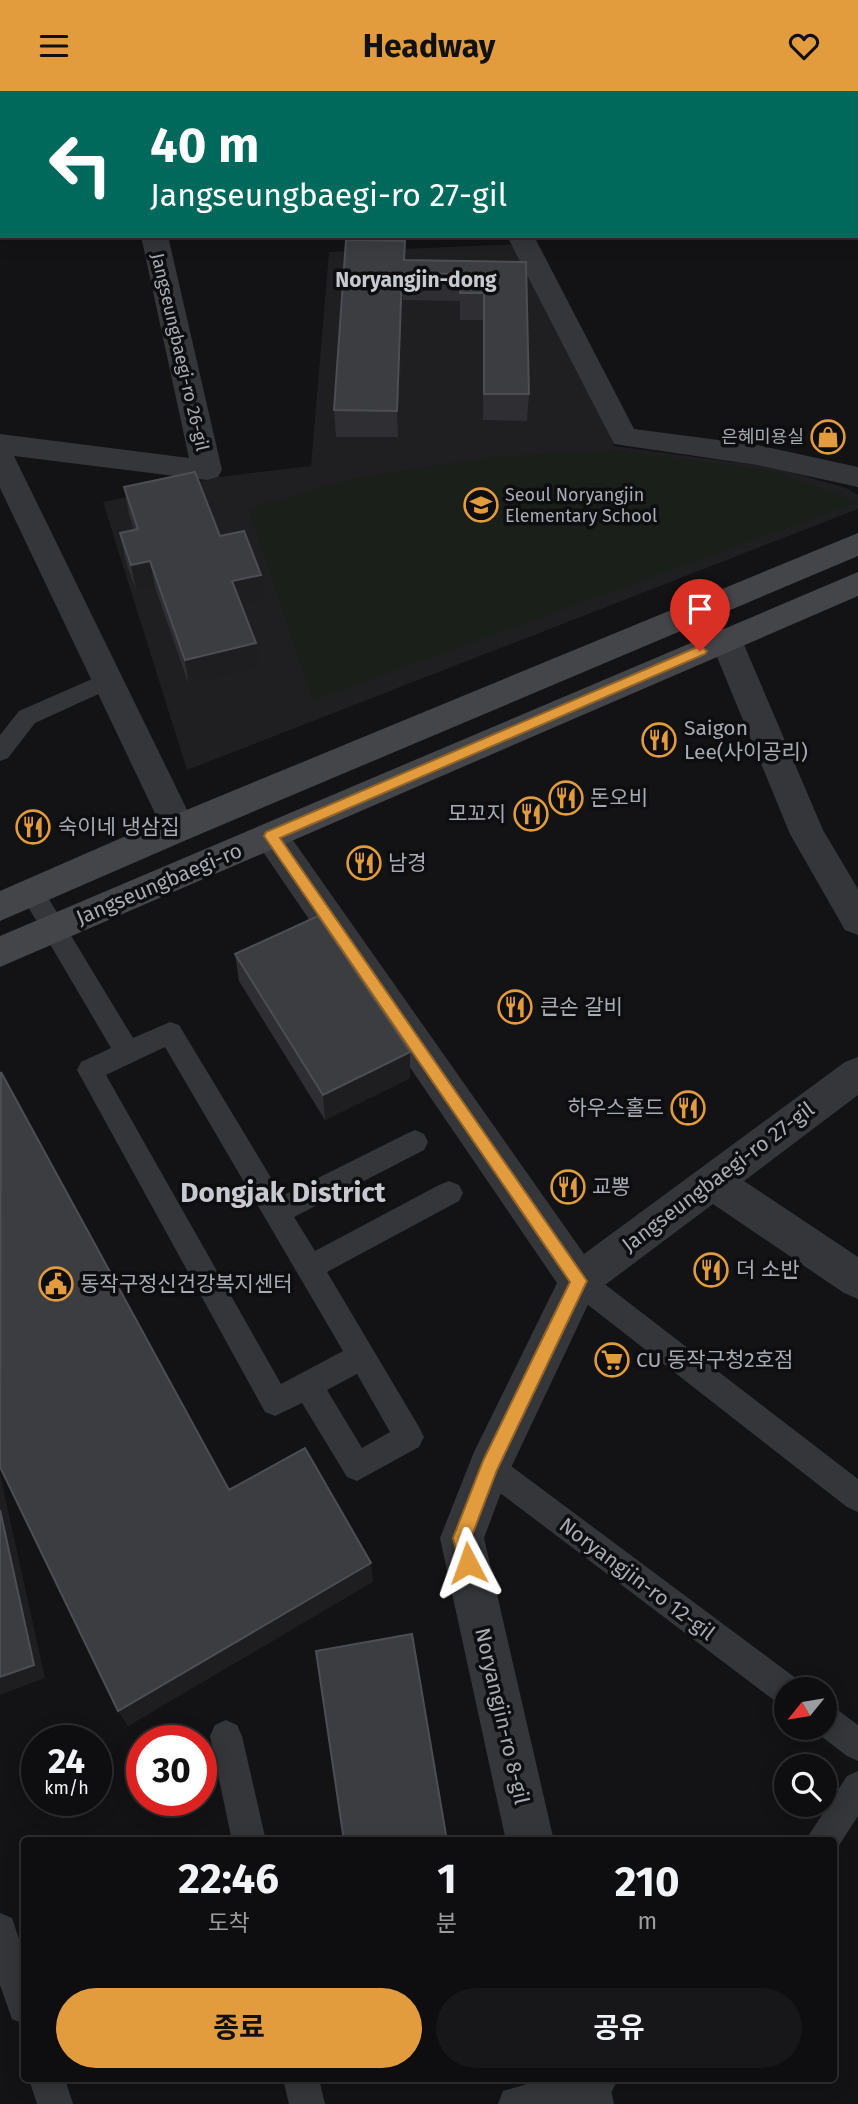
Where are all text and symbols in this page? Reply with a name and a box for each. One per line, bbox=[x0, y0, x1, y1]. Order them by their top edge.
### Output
icon: menu bbox=[35, 27, 73, 65]
text: Headway bbox=[363, 27, 495, 65]
icon: heart bbox=[785, 27, 823, 65]
text: 40 m bbox=[150, 116, 259, 175]
icon: left bbox=[35, 119, 126, 210]
text: Jangseungbaegi-ro 27-gil bbox=[150, 176, 507, 214]
street label: Jangseungbaegi-ro 26-gil bbox=[146, 251, 214, 453]
district label: Noryangjin-dong bbox=[335, 267, 497, 293]
shop icon: 은혜미용실 bbox=[809, 418, 847, 456]
place label: 은혜미용실 bbox=[721, 426, 804, 448]
place label: Seoul Noryangjin Elementary School bbox=[505, 484, 657, 527]
school or university icon: Seoul Noryangjin Elementary School bbox=[462, 486, 500, 524]
pin bbox=[670, 579, 730, 651]
icon: arrive bbox=[681, 590, 719, 628]
place label: Saigon Lee(사이공리) bbox=[684, 715, 808, 765]
restaurant icon: Saigon Lee(사이공리) bbox=[640, 721, 678, 759]
restaurant icon: 돈오비 bbox=[547, 779, 585, 817]
place label: 돈오비 bbox=[590, 785, 648, 811]
restaurant icon: 모꼬지 bbox=[512, 795, 550, 833]
place label: 모꼬지 bbox=[448, 801, 506, 827]
restaurant icon: 숙이네 냉삼집 bbox=[14, 808, 52, 846]
place label: 숙이네 냉삼집 bbox=[58, 814, 180, 840]
street label: Jangseungbaegi-ro bbox=[72, 837, 246, 931]
restaurant icon: 남경 bbox=[345, 844, 383, 882]
place label: 남경 bbox=[388, 850, 427, 876]
restaurant icon: 큰손 갈비 bbox=[496, 988, 534, 1026]
place label: 큰손 갈비 bbox=[540, 994, 623, 1020]
restaurant icon: 하우스홀드 bbox=[669, 1089, 707, 1127]
place label: 하우스홀드 bbox=[567, 1095, 664, 1121]
street label: Jangseungbaegi-ro 27-gil bbox=[617, 1096, 819, 1258]
restaurant icon: 교뽕 bbox=[549, 1168, 587, 1206]
place label: 교뽕 bbox=[592, 1174, 631, 1200]
district label: Dongjak District bbox=[180, 1176, 387, 1209]
restaurant icon: 더 소반 bbox=[692, 1251, 730, 1289]
place label: 더 소반 bbox=[736, 1257, 800, 1283]
public building icon: 동작구정신건강복지센터 bbox=[37, 1265, 75, 1303]
place label: 동작구정신건강복지센터 bbox=[80, 1271, 293, 1297]
supermarket icon: CU 동작구청2호점 bbox=[593, 1341, 631, 1379]
place label: CU 동작구청2호점 bbox=[636, 1347, 793, 1373]
street label: Noryangjin-ro 12-gil bbox=[554, 1512, 720, 1646]
position arrow bbox=[431, 1526, 505, 1600]
street label: Noryangjin-ro 8-gil bbox=[469, 1625, 535, 1807]
north arrow bbox=[774, 1677, 836, 1739]
map controls bbox=[774, 1677, 837, 1817]
speed limit sign: 30 bbox=[126, 1725, 217, 1816]
text: 24 bbox=[48, 1740, 85, 1782]
button: search bbox=[774, 1754, 837, 1817]
text: km/h bbox=[44, 1777, 89, 1799]
text: 22:46 bbox=[178, 1854, 279, 1904]
text: 1 bbox=[437, 1854, 457, 1904]
text: 210 bbox=[615, 1857, 680, 1907]
text: m bbox=[637, 1907, 657, 1935]
text: 도착 bbox=[208, 1909, 250, 1937]
text: 분 bbox=[436, 1909, 458, 1937]
button: 종료 bbox=[56, 1988, 422, 2068]
button: 공유 bbox=[436, 1988, 802, 2068]

